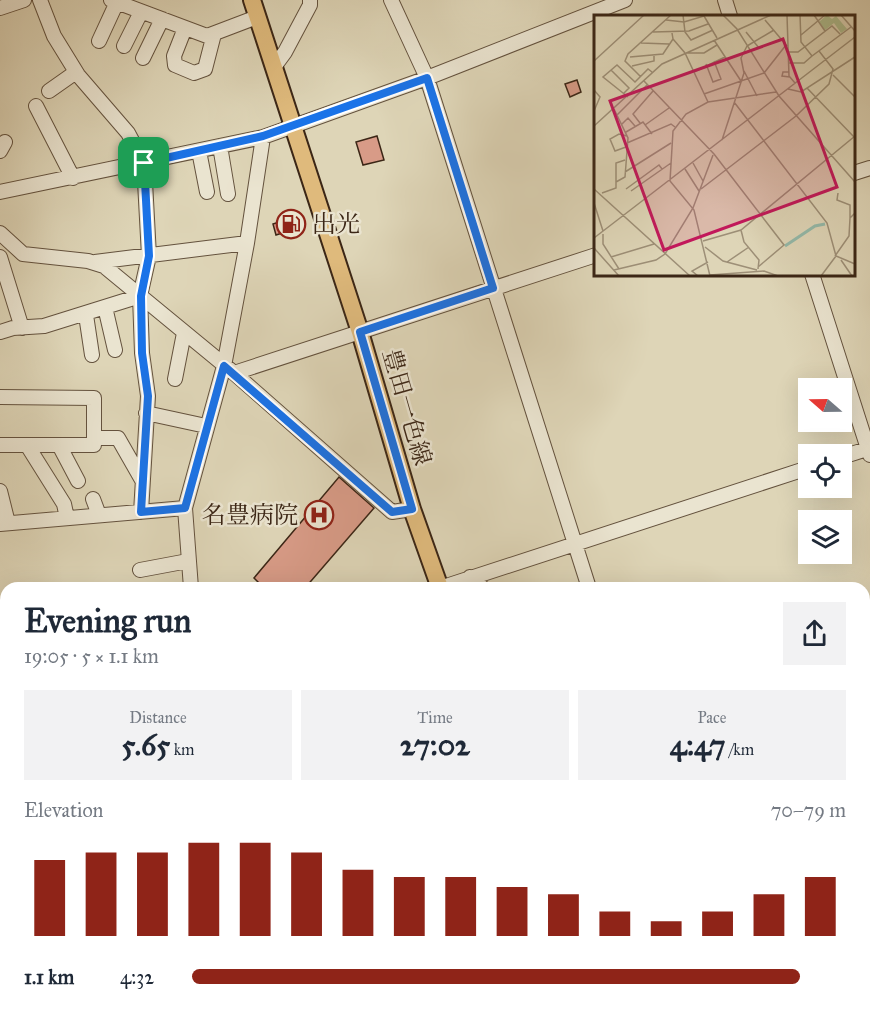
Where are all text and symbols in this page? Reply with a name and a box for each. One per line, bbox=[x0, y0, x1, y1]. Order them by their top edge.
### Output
inset map bbox=[594, 15, 855, 276]
pin bbox=[118, 137, 169, 188]
icon: arrive bbox=[127, 146, 160, 179]
fuel station icon: 出光 bbox=[275, 208, 307, 240]
place label: 出光 bbox=[312, 209, 360, 239]
street label: 豊田一色線 bbox=[376, 345, 438, 469]
north arrow bbox=[798, 378, 852, 432]
map controls bbox=[798, 378, 852, 564]
button: locate bbox=[798, 444, 852, 498]
hospital icon: 名豊病院 bbox=[303, 499, 335, 531]
place label: 名豊病院 bbox=[202, 500, 298, 530]
button: layers bbox=[798, 510, 852, 564]
text: Evening run bbox=[24, 601, 191, 641]
button: share bbox=[783, 602, 846, 665]
text: 19:05 · 5 × 1.1 km bbox=[24, 644, 159, 668]
text: Distance bbox=[129, 708, 187, 727]
text: Time bbox=[417, 708, 453, 727]
text: Pace bbox=[697, 708, 727, 727]
text: 5.65 bbox=[121, 727, 170, 763]
text: 27:02 bbox=[400, 727, 470, 763]
text: 4:47 bbox=[670, 727, 726, 763]
text: km bbox=[170, 740, 195, 759]
text: /km bbox=[726, 740, 754, 759]
text: Elevation bbox=[24, 798, 103, 822]
text: 70–79 m bbox=[771, 798, 846, 822]
text: 1.1 km bbox=[24, 965, 74, 989]
text: 4:32 bbox=[120, 965, 154, 989]

